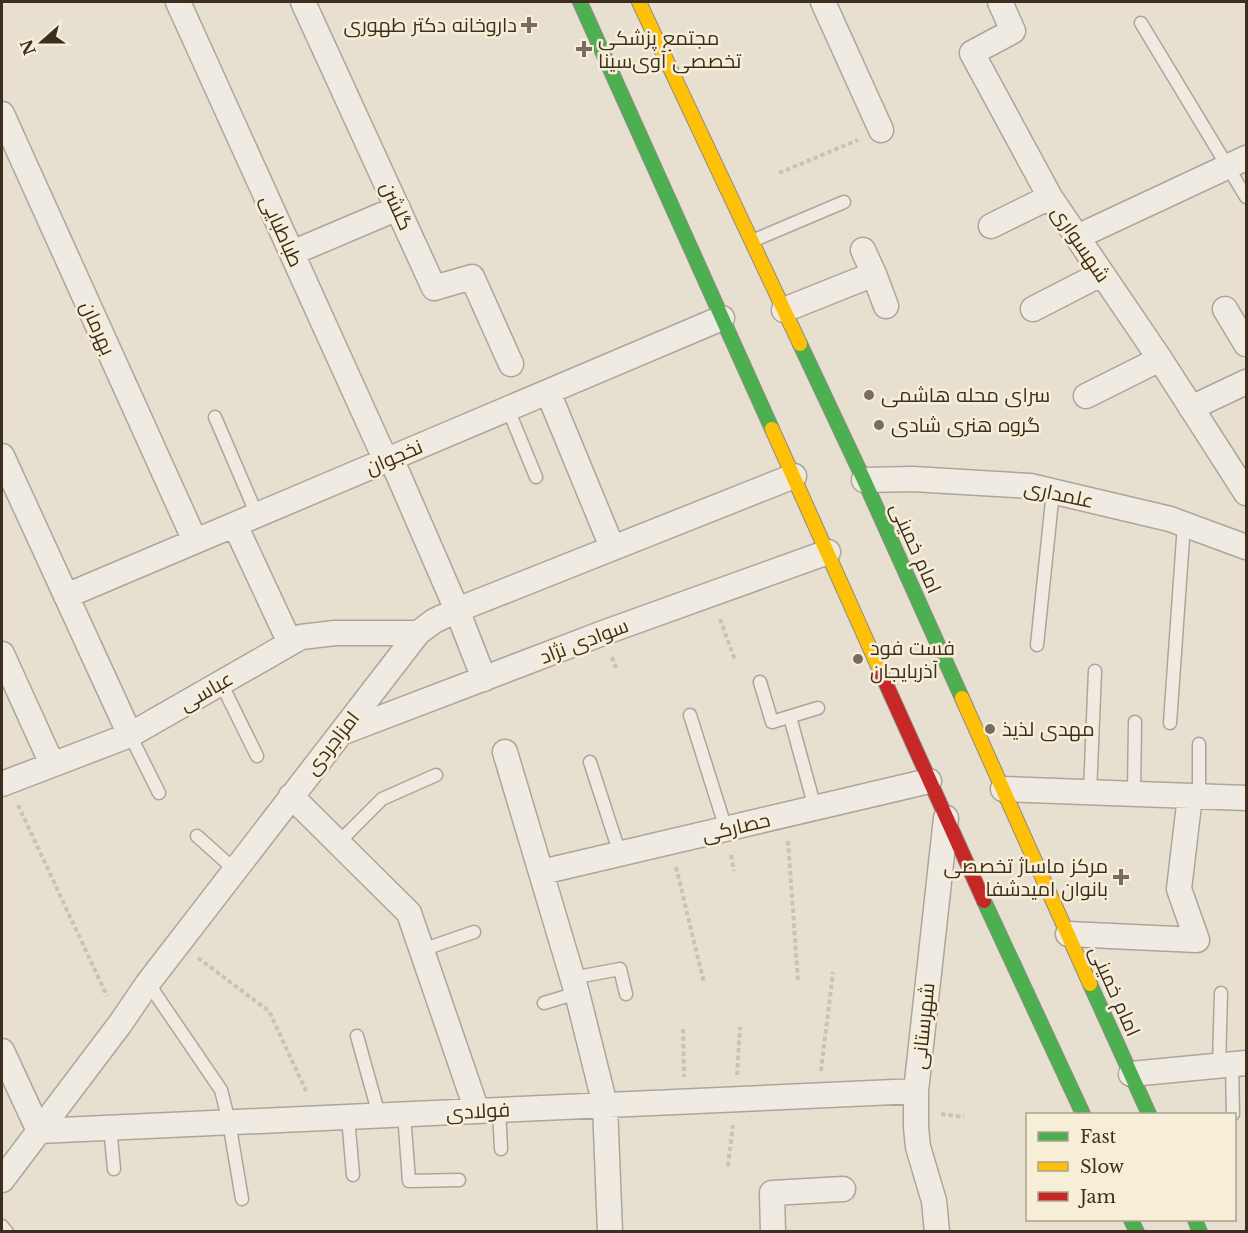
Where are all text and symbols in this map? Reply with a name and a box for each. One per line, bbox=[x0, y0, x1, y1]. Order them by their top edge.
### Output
north arrow bbox=[12, 12, 72, 72]
place label: داروخانه دکتر طهوری bbox=[344, 13, 517, 38]
marker: داروخانه دکتر طهوری bbox=[522, 18, 536, 32]
place label: مجتمع پزشکی تخصصی آوی‌سینا bbox=[598, 26, 742, 74]
text: N bbox=[16, 37, 40, 58]
marker: مجتمع پزشکی تخصصی آوی‌سینا bbox=[575, 40, 593, 58]
street label: گلشن bbox=[375, 178, 418, 234]
street label: طباطبایی bbox=[255, 191, 308, 271]
street label: شهسواری bbox=[1046, 201, 1115, 287]
street label: بهرمان bbox=[75, 297, 120, 359]
place label: سرای محله هاشمی bbox=[881, 383, 1050, 408]
marker: سرای محله هاشمی bbox=[862, 388, 876, 402]
place label: گروه هنری شادی bbox=[891, 413, 1040, 438]
marker: گروه هنری شادی bbox=[872, 418, 886, 432]
street label: نخجوان bbox=[362, 434, 427, 481]
street label: علمداری bbox=[1022, 475, 1096, 514]
street label: امام خمینی bbox=[884, 499, 947, 598]
street label: سوادی نژاد bbox=[536, 613, 632, 670]
place label: فست فود آذربایجان bbox=[870, 636, 955, 684]
marker: فست فود آذربایجان bbox=[851, 652, 865, 666]
street label: عباسی bbox=[175, 666, 238, 717]
street label: امزاجردی bbox=[300, 706, 365, 780]
place label: مهدی لذیذ bbox=[1002, 717, 1095, 742]
marker: مهدی لذیذ bbox=[983, 722, 997, 736]
street label: حصارکی bbox=[699, 807, 773, 847]
place label: مرکز ماساژ تخصصی بانوان امیدشفا bbox=[944, 854, 1108, 902]
marker: مرکز ماساژ تخصصی بانوان امیدشفا bbox=[1112, 868, 1130, 886]
street label: امام خمینی bbox=[1083, 942, 1146, 1041]
street label: شهرستانی bbox=[907, 981, 940, 1071]
street label: فولادی bbox=[445, 1097, 511, 1126]
legend bbox=[1026, 1113, 1236, 1221]
text: Fast bbox=[1080, 1126, 1117, 1148]
text: Slow bbox=[1080, 1156, 1125, 1178]
text: Jam bbox=[1078, 1186, 1116, 1208]

